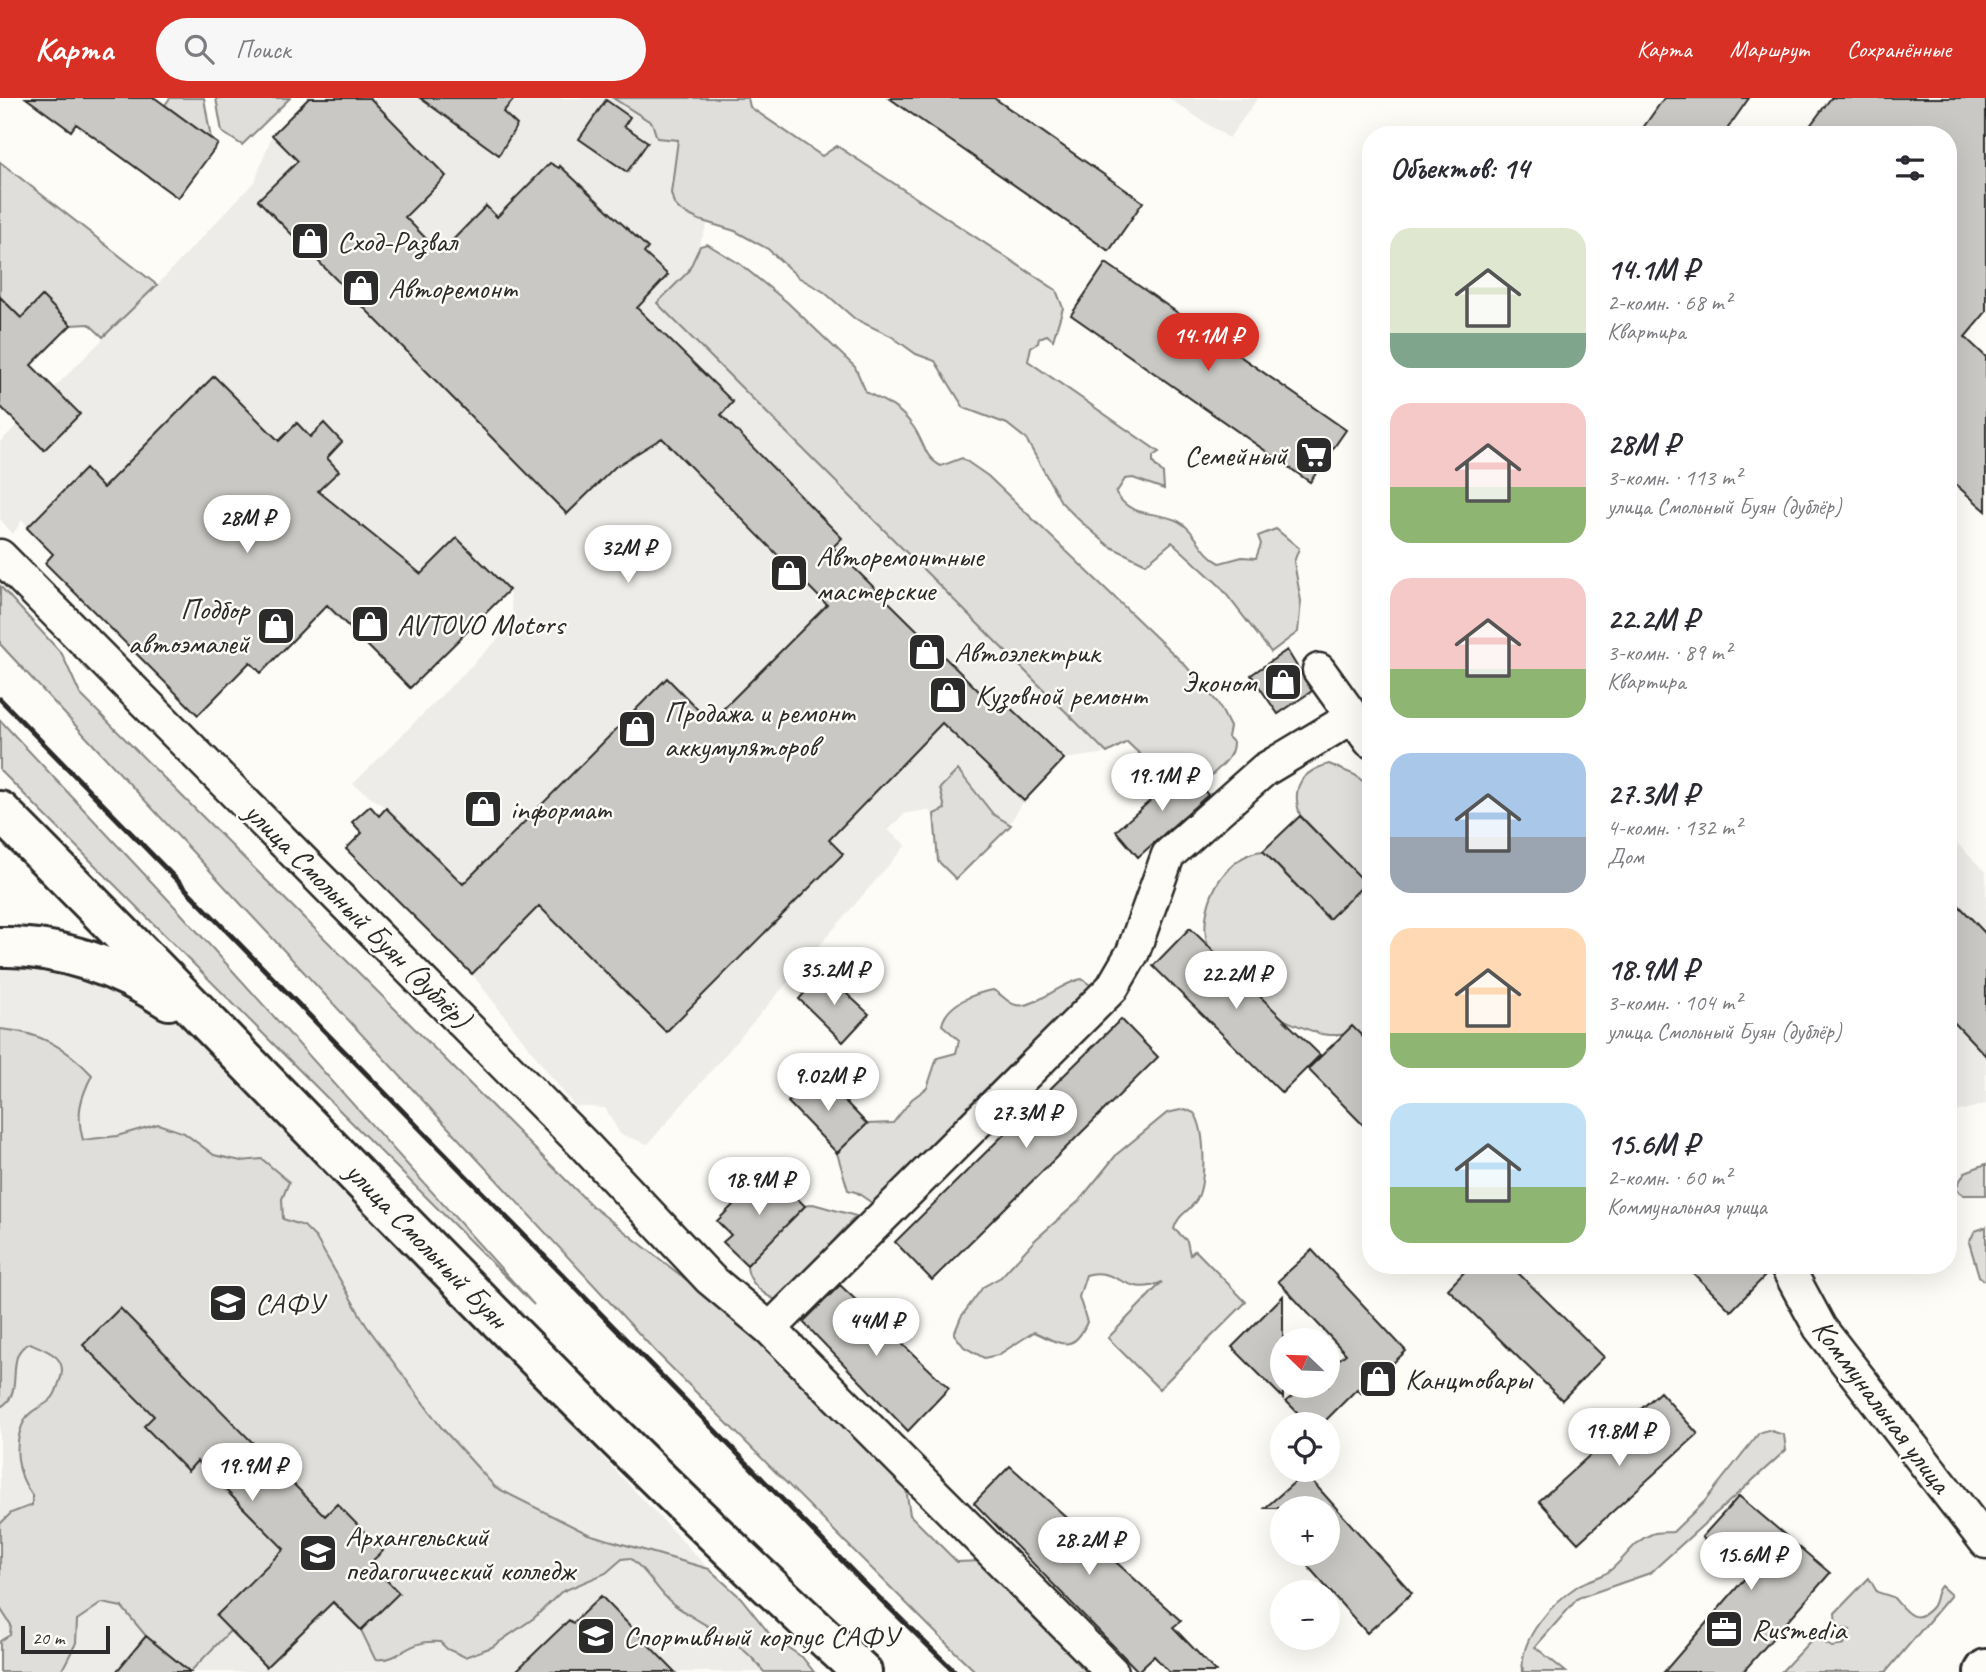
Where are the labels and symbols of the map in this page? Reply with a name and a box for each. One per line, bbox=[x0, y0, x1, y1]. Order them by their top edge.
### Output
shop icon: Сход-Развал bbox=[289, 220, 331, 262]
place label: Сход-Развал bbox=[337, 222, 459, 260]
shop icon: Авторемонт bbox=[340, 267, 382, 309]
place label: Авторемонт bbox=[388, 269, 518, 307]
pin: 14.1M ₽ bbox=[1143, 314, 1273, 373]
supermarket icon: Семейный bbox=[1293, 434, 1335, 476]
place label: Семейный bbox=[1184, 436, 1288, 474]
pin: 28M ₽ bbox=[198, 496, 296, 555]
pin: 32M ₽ bbox=[579, 526, 677, 585]
place label: Авторемонтные мастерские bbox=[816, 537, 985, 609]
shop icon: Авторемонтные мастерские bbox=[768, 552, 810, 594]
place label: Подбор автоэмалей bbox=[128, 590, 251, 662]
shop icon: AVTOVO Motors bbox=[349, 603, 391, 645]
shop icon: Подбор автоэмалей bbox=[255, 605, 297, 647]
place label: AVTOVO Motors bbox=[397, 605, 567, 643]
shop icon: Автоэлектрик bbox=[906, 631, 948, 673]
place label: Автоэлектрик bbox=[954, 633, 1102, 671]
shop icon: Эконом bbox=[1262, 661, 1304, 703]
place label: Эконом bbox=[1182, 663, 1258, 701]
shop icon: Кузовной ремонт bbox=[927, 674, 969, 716]
place label: Кузовной ремонт bbox=[975, 676, 1149, 714]
place label: Продажа и ремонт аккумуляторов bbox=[664, 693, 857, 765]
shop icon: Продажа и ремонт аккумуляторов bbox=[616, 708, 658, 750]
pin: 19.1M ₽ bbox=[1097, 754, 1227, 813]
shop icon: inформат bbox=[462, 788, 504, 830]
place label: inформат bbox=[510, 790, 613, 828]
street label: улица Смольный Буян (дублёр) bbox=[235, 792, 481, 1038]
pin: 35.2M ₽ bbox=[769, 948, 899, 1007]
pin: 22.2M ₽ bbox=[1171, 951, 1301, 1011]
pin: 9.02M ₽ bbox=[763, 1054, 893, 1113]
pin: 27.3M ₽ bbox=[961, 1090, 1091, 1150]
street label: улица Смольный Буян bbox=[336, 1152, 518, 1338]
pin: 18.9M ₽ bbox=[694, 1158, 824, 1217]
school or university icon: САФУ bbox=[207, 1282, 249, 1324]
place label: САФУ bbox=[255, 1284, 328, 1322]
pin: 44M ₽ bbox=[827, 1298, 925, 1358]
street label: Коммунальная улица bbox=[1804, 1311, 1961, 1502]
north arrow bbox=[1270, 1328, 1340, 1398]
shop icon: Канцтовары bbox=[1357, 1358, 1399, 1400]
place label: Канцтовары bbox=[1405, 1360, 1534, 1398]
pin: 19.8M ₽ bbox=[1554, 1408, 1684, 1468]
pin: 19.9M ₽ bbox=[187, 1444, 317, 1503]
place label: Архангельский педагогический колледж bbox=[345, 1517, 577, 1589]
pin: 28.2M ₽ bbox=[1024, 1518, 1154, 1577]
school or university icon: Архангельский педагогический колледж bbox=[297, 1532, 339, 1574]
pin: 15.6M ₽ bbox=[1686, 1532, 1816, 1592]
office icon: Rusmedia bbox=[1703, 1608, 1745, 1650]
place label: Rusmedia bbox=[1751, 1610, 1848, 1648]
school or university icon: Спортивный корпус САФУ bbox=[575, 1615, 617, 1657]
place label: Спортивный корпус САФУ bbox=[623, 1617, 903, 1655]
scale bar bbox=[21, 1623, 110, 1655]

